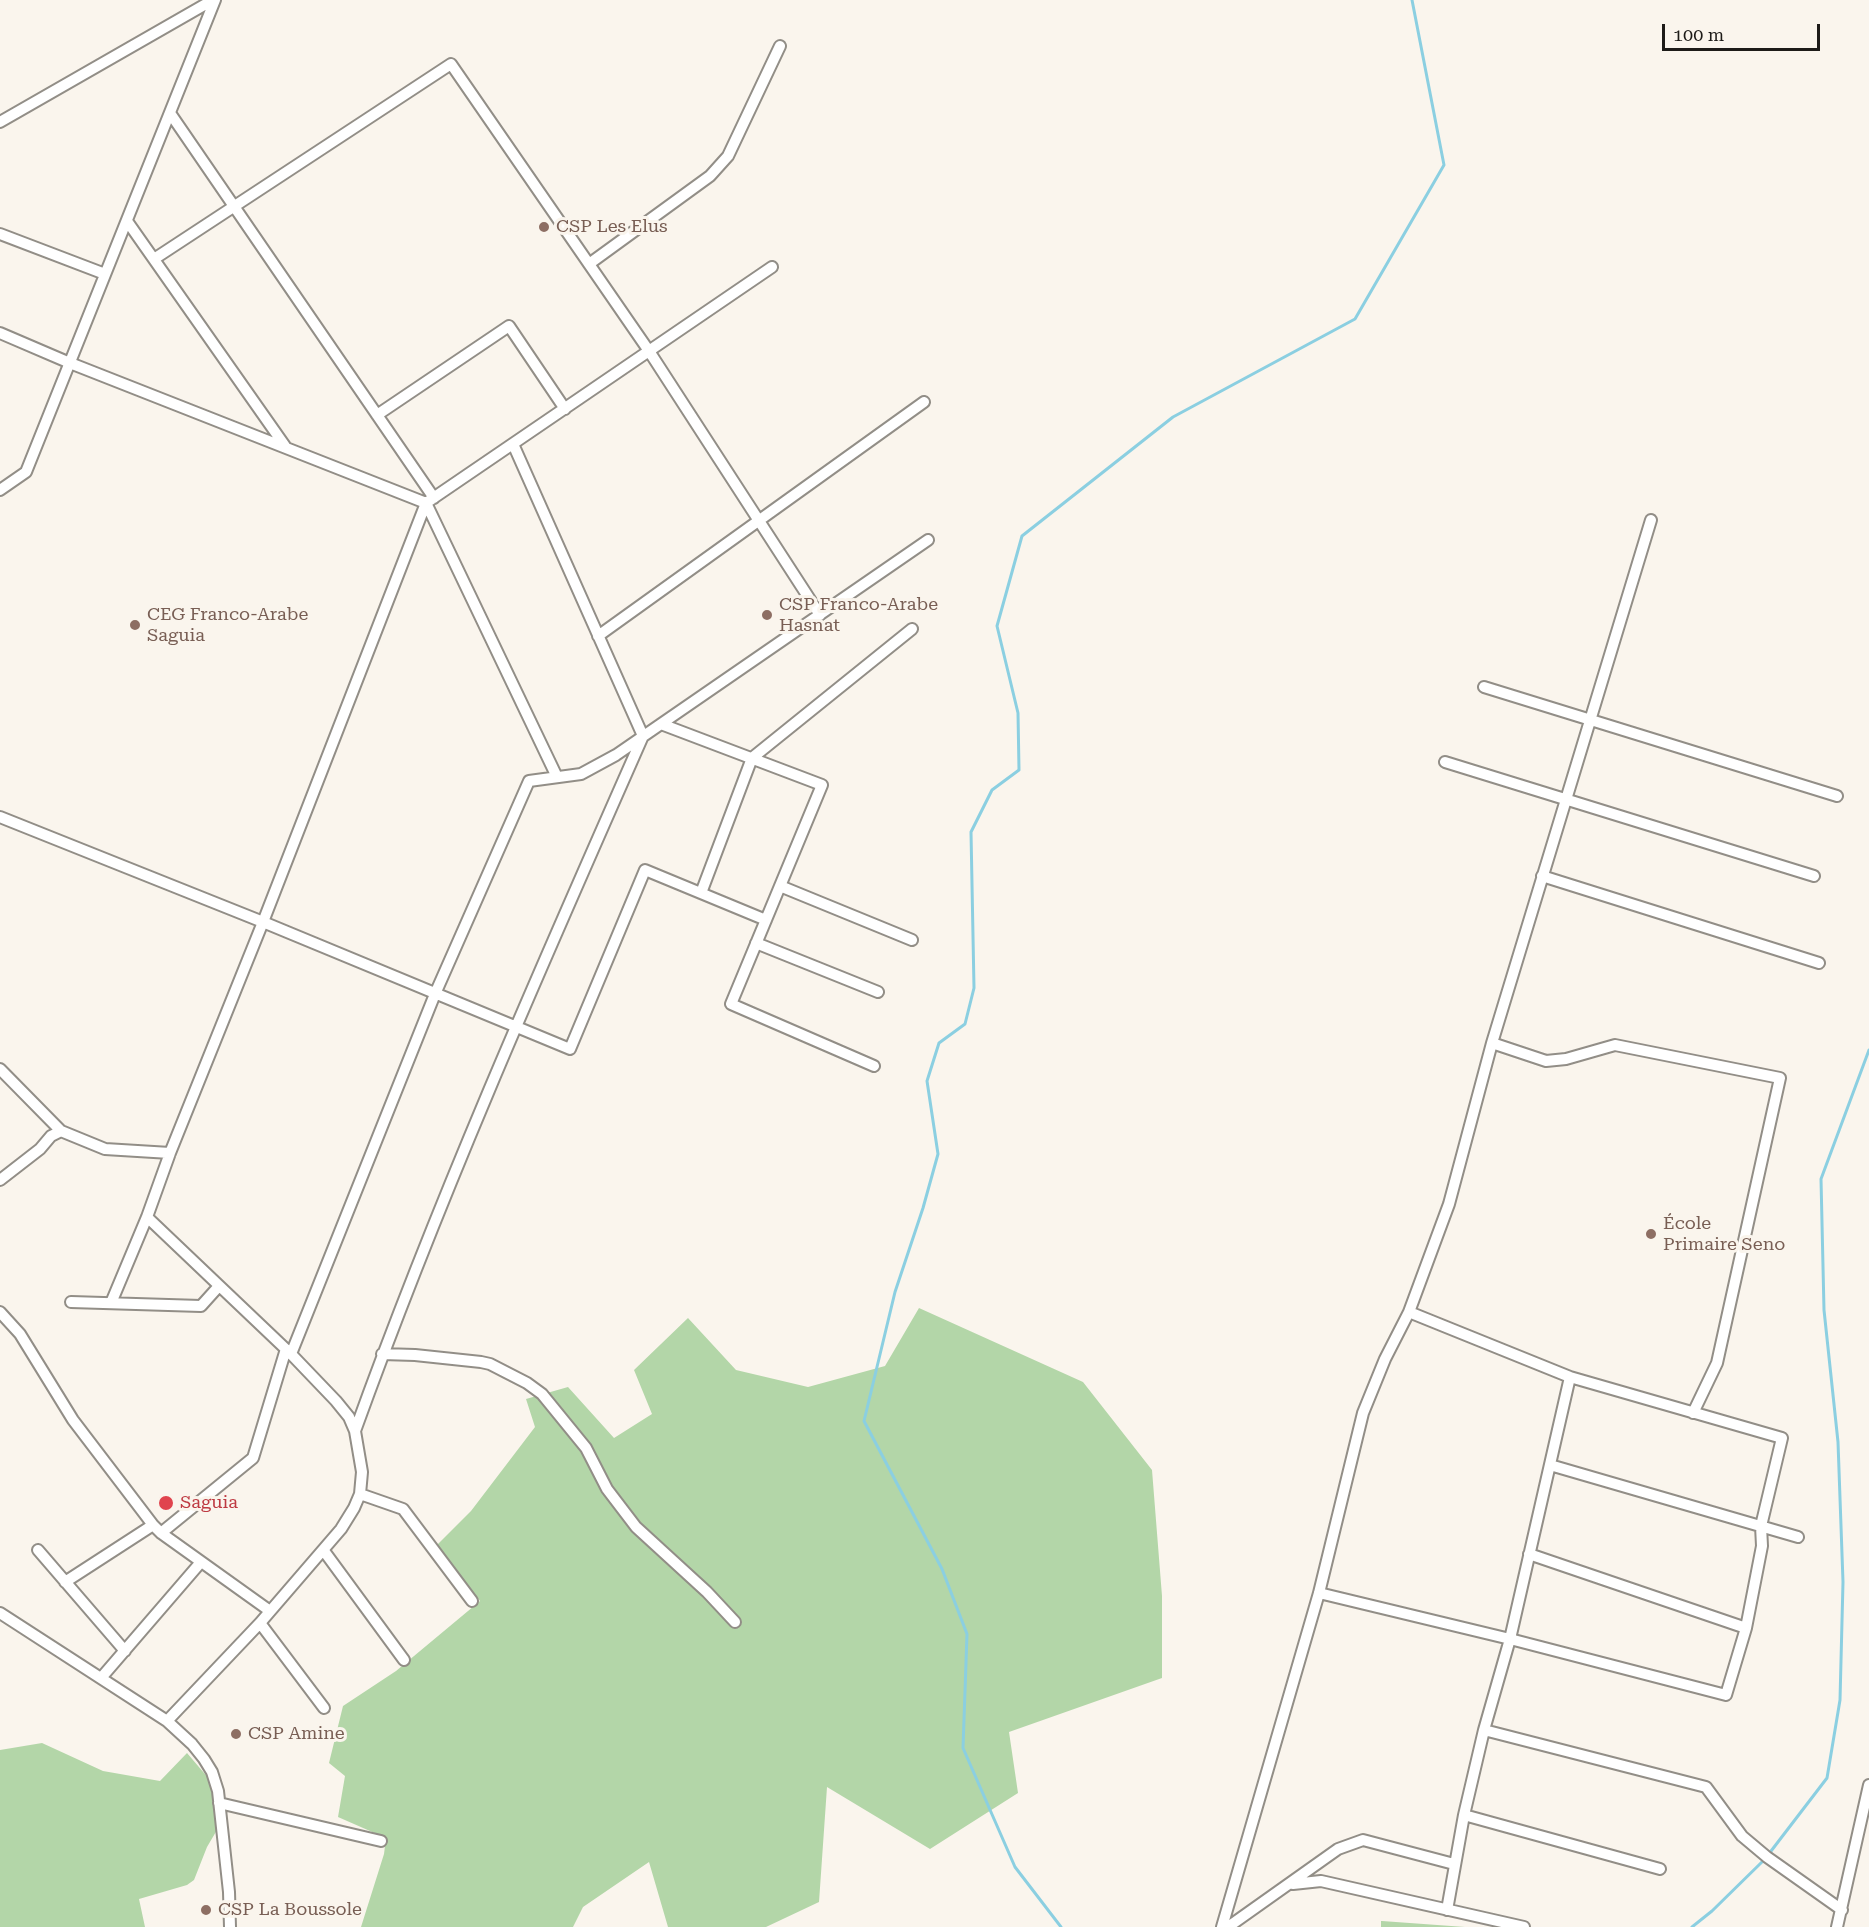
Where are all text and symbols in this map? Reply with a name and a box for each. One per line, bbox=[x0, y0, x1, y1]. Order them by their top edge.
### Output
scale bar bbox=[1665, 12, 1822, 50]
text: 100 m bbox=[1673, 24, 1724, 45]
place label: CSP Les Elus bbox=[556, 216, 668, 238]
marker: CSP Les Elus bbox=[537, 220, 551, 234]
place label: CSP Franco-Arabe Hasnat bbox=[779, 594, 938, 636]
place label: CEG Franco-Arabe Saguia bbox=[147, 604, 308, 646]
marker: CSP Franco-Arabe Hasnat bbox=[760, 608, 774, 622]
marker: CEG Franco-Arabe Saguia bbox=[128, 618, 142, 632]
place label: École Primaire Seno bbox=[1663, 1213, 1785, 1256]
marker: École Primaire Seno bbox=[1644, 1227, 1658, 1241]
place label: Saguia bbox=[180, 1492, 238, 1514]
marker: Saguia bbox=[157, 1494, 175, 1512]
place label: CSP Amine bbox=[248, 1723, 345, 1745]
marker: CSP Amine bbox=[229, 1727, 243, 1741]
place label: CSP La Boussole bbox=[218, 1899, 362, 1921]
marker: CSP La Boussole bbox=[199, 1903, 213, 1917]

